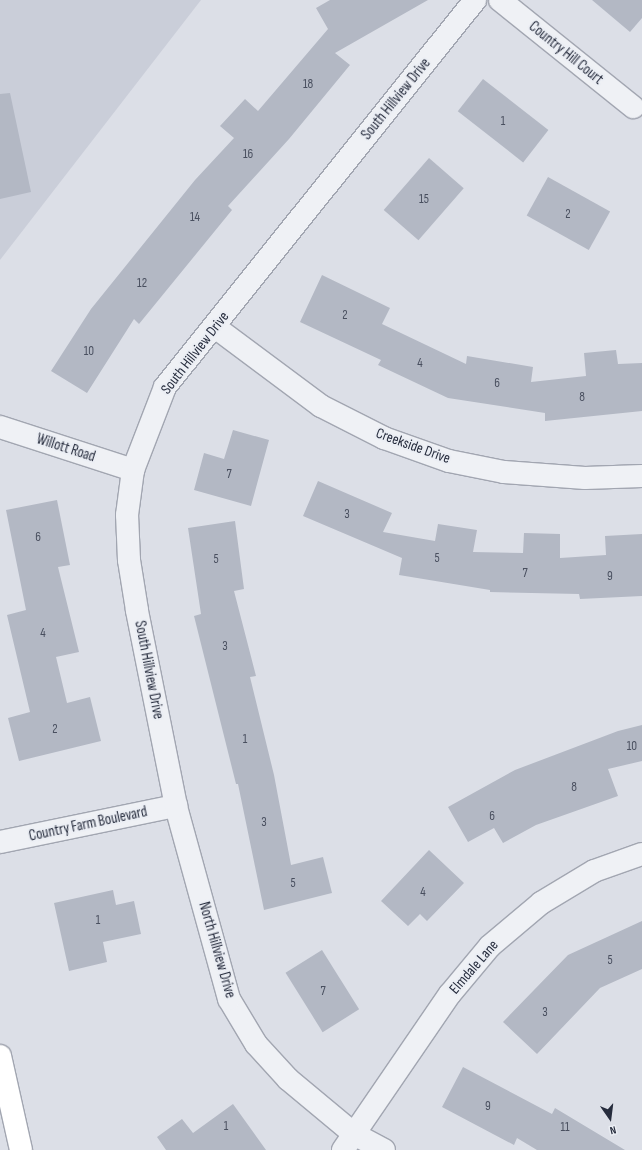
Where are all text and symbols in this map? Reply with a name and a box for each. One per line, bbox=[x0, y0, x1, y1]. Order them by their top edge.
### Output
street label: Country Hill Court bbox=[525, 18, 607, 88]
street label: South Hillview Drive bbox=[358, 55, 434, 143]
house number: 18 bbox=[303, 76, 313, 92]
house number: 1 bbox=[501, 113, 505, 129]
house number: 16 bbox=[243, 146, 253, 162]
house number: 15 bbox=[419, 191, 429, 207]
house number: 2 bbox=[565, 206, 571, 222]
house number: 14 bbox=[190, 209, 200, 225]
house number: 12 bbox=[137, 275, 147, 291]
house number: 2 bbox=[342, 307, 348, 323]
street label: South Hillview Drive bbox=[157, 308, 233, 398]
house number: 10 bbox=[84, 343, 94, 359]
house number: 4 bbox=[417, 355, 423, 371]
house number: 6 bbox=[494, 375, 500, 391]
house number: 8 bbox=[579, 389, 585, 405]
street label: Creekside Drive bbox=[373, 424, 453, 468]
street label: Willott Road bbox=[34, 430, 98, 466]
house number: 7 bbox=[226, 466, 232, 482]
house number: 3 bbox=[344, 506, 350, 522]
house number: 6 bbox=[35, 529, 41, 545]
house number: 5 bbox=[434, 550, 440, 566]
house number: 5 bbox=[213, 551, 219, 567]
house number: 7 bbox=[522, 565, 528, 581]
house number: 9 bbox=[607, 568, 613, 584]
street label: South Hillview Drive bbox=[131, 619, 167, 721]
house number: 4 bbox=[40, 625, 46, 641]
house number: 3 bbox=[222, 638, 228, 654]
house number: 2 bbox=[52, 721, 58, 737]
house number: 1 bbox=[243, 731, 247, 747]
house number: 10 bbox=[627, 738, 637, 754]
house number: 8 bbox=[571, 779, 577, 795]
street label: Country Farm Boulevard bbox=[27, 803, 149, 845]
house number: 6 bbox=[489, 808, 495, 824]
house number: 3 bbox=[261, 814, 267, 830]
house number: 5 bbox=[290, 875, 296, 891]
house number: 4 bbox=[420, 884, 426, 900]
street label: North Hillview Drive bbox=[195, 900, 239, 1000]
house number: 1 bbox=[96, 912, 100, 928]
street label: Elmdale Lane bbox=[446, 936, 502, 998]
house number: 5 bbox=[607, 952, 613, 968]
house number: 7 bbox=[320, 983, 326, 999]
house number: 3 bbox=[542, 1004, 548, 1020]
house number: 9 bbox=[485, 1098, 491, 1114]
north arrow bbox=[590, 1098, 630, 1138]
house number: 1 bbox=[224, 1118, 228, 1134]
house number: 11 bbox=[560, 1119, 570, 1135]
text: N bbox=[609, 1123, 617, 1137]

